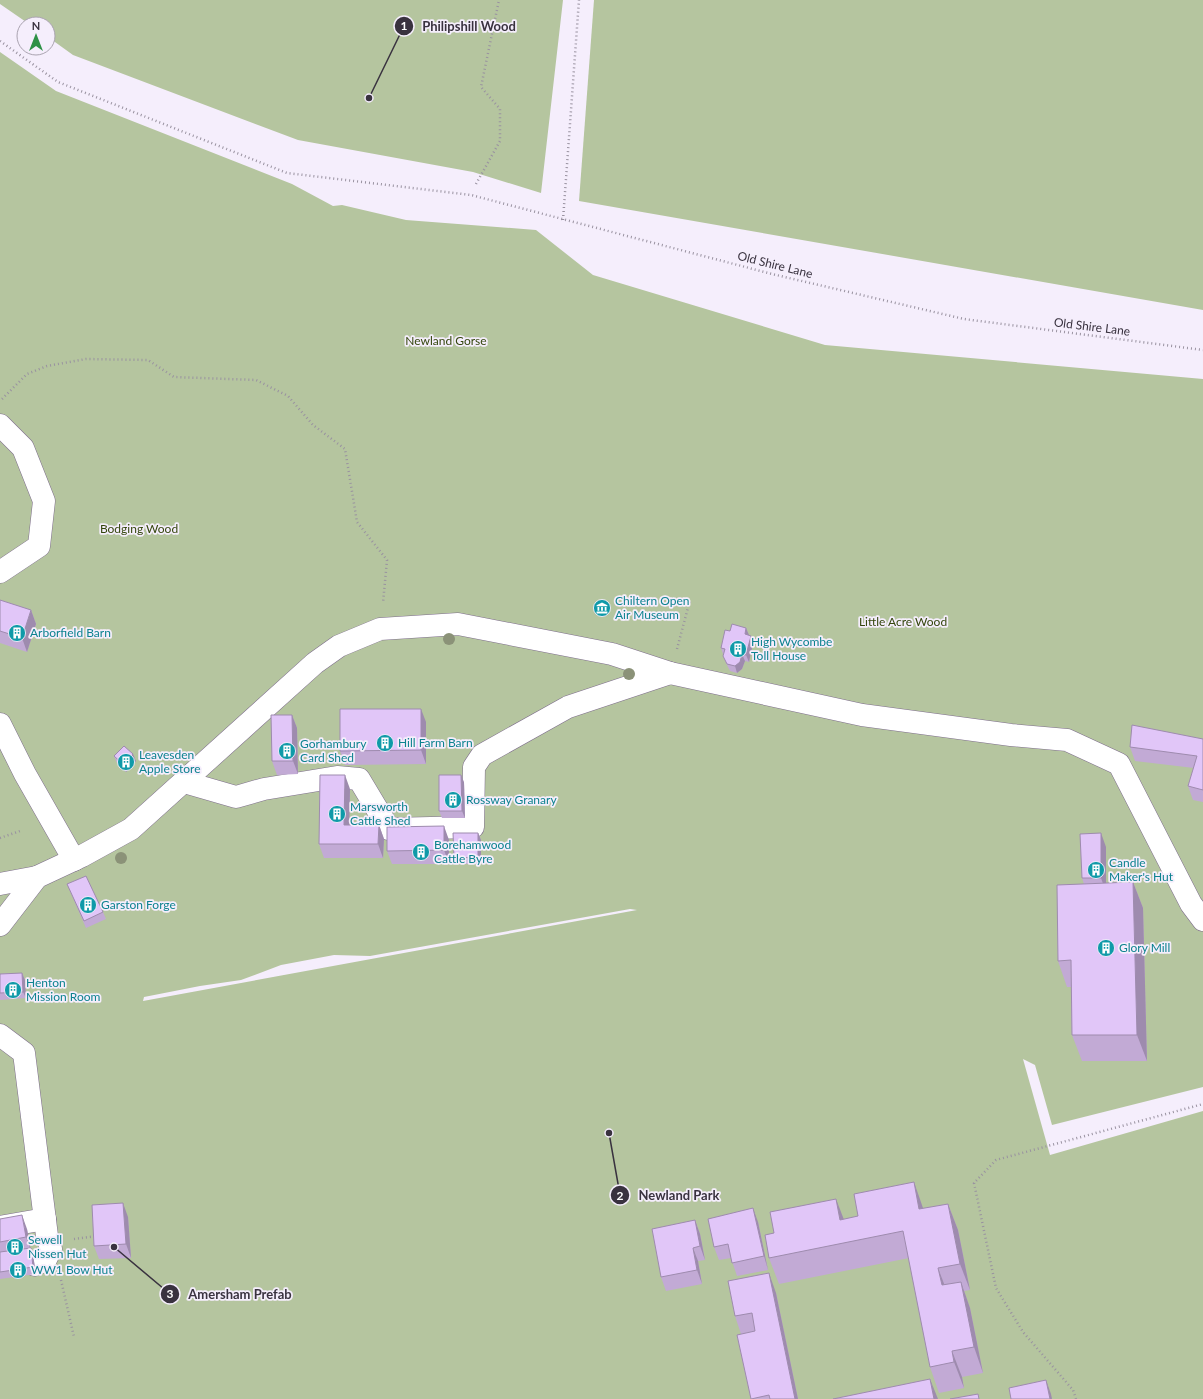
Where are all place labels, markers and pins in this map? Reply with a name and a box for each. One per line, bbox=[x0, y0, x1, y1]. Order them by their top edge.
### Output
callout: Philipshill Wood bbox=[394, 13, 523, 38]
place label: Chiltern Open Air Museum bbox=[615, 593, 689, 622]
museum icon: Chiltern Open Air Museum bbox=[592, 598, 612, 618]
building icon: Arborfield Barn bbox=[7, 623, 27, 643]
place label: Arborfield Barn bbox=[30, 625, 111, 640]
place label: High Wycombe Toll House bbox=[751, 634, 832, 663]
building icon: High Wycombe Toll House bbox=[728, 639, 748, 659]
building icon: Hill Farm Barn bbox=[375, 733, 395, 753]
place label: Hill Farm Barn bbox=[398, 735, 473, 750]
place label: Gorhambury Card Shed bbox=[300, 736, 367, 765]
building icon: Gorhambury Card Shed bbox=[277, 741, 297, 761]
place label: Leavesden Apple Store bbox=[139, 747, 201, 776]
building icon: Leavesden Apple Store bbox=[116, 752, 136, 772]
building icon: Rossway Granary bbox=[443, 790, 463, 810]
place label: Rossway Granary bbox=[466, 792, 557, 807]
place label: Marsworth Cattle Shed bbox=[350, 799, 411, 828]
building icon: Marsworth Cattle Shed bbox=[327, 804, 347, 824]
place label: Borehamwood Cattle Byre bbox=[434, 837, 511, 866]
building icon: Borehamwood Cattle Byre bbox=[411, 842, 431, 862]
place label: Candle Maker's Hut bbox=[1109, 855, 1174, 884]
building icon: Candle Maker's Hut bbox=[1086, 860, 1106, 880]
building icon: Garston Forge bbox=[78, 895, 98, 915]
place label: Garston Forge bbox=[101, 897, 176, 912]
building icon: Glory Mill bbox=[1096, 938, 1116, 958]
place label: Glory Mill bbox=[1119, 940, 1170, 955]
place label: Henton Mission Room bbox=[26, 975, 101, 1004]
building icon: Henton Mission Room bbox=[3, 980, 23, 1000]
callout: Newland Park bbox=[610, 1183, 727, 1208]
place label: Sewell Nissen Hut bbox=[28, 1232, 87, 1261]
building icon: Sewell Nissen Hut bbox=[5, 1237, 25, 1257]
building icon: WW1 Bow Hut bbox=[8, 1260, 28, 1280]
place label: WW1 Bow Hut bbox=[31, 1262, 113, 1277]
callout: Amersham Prefab bbox=[160, 1282, 299, 1307]

